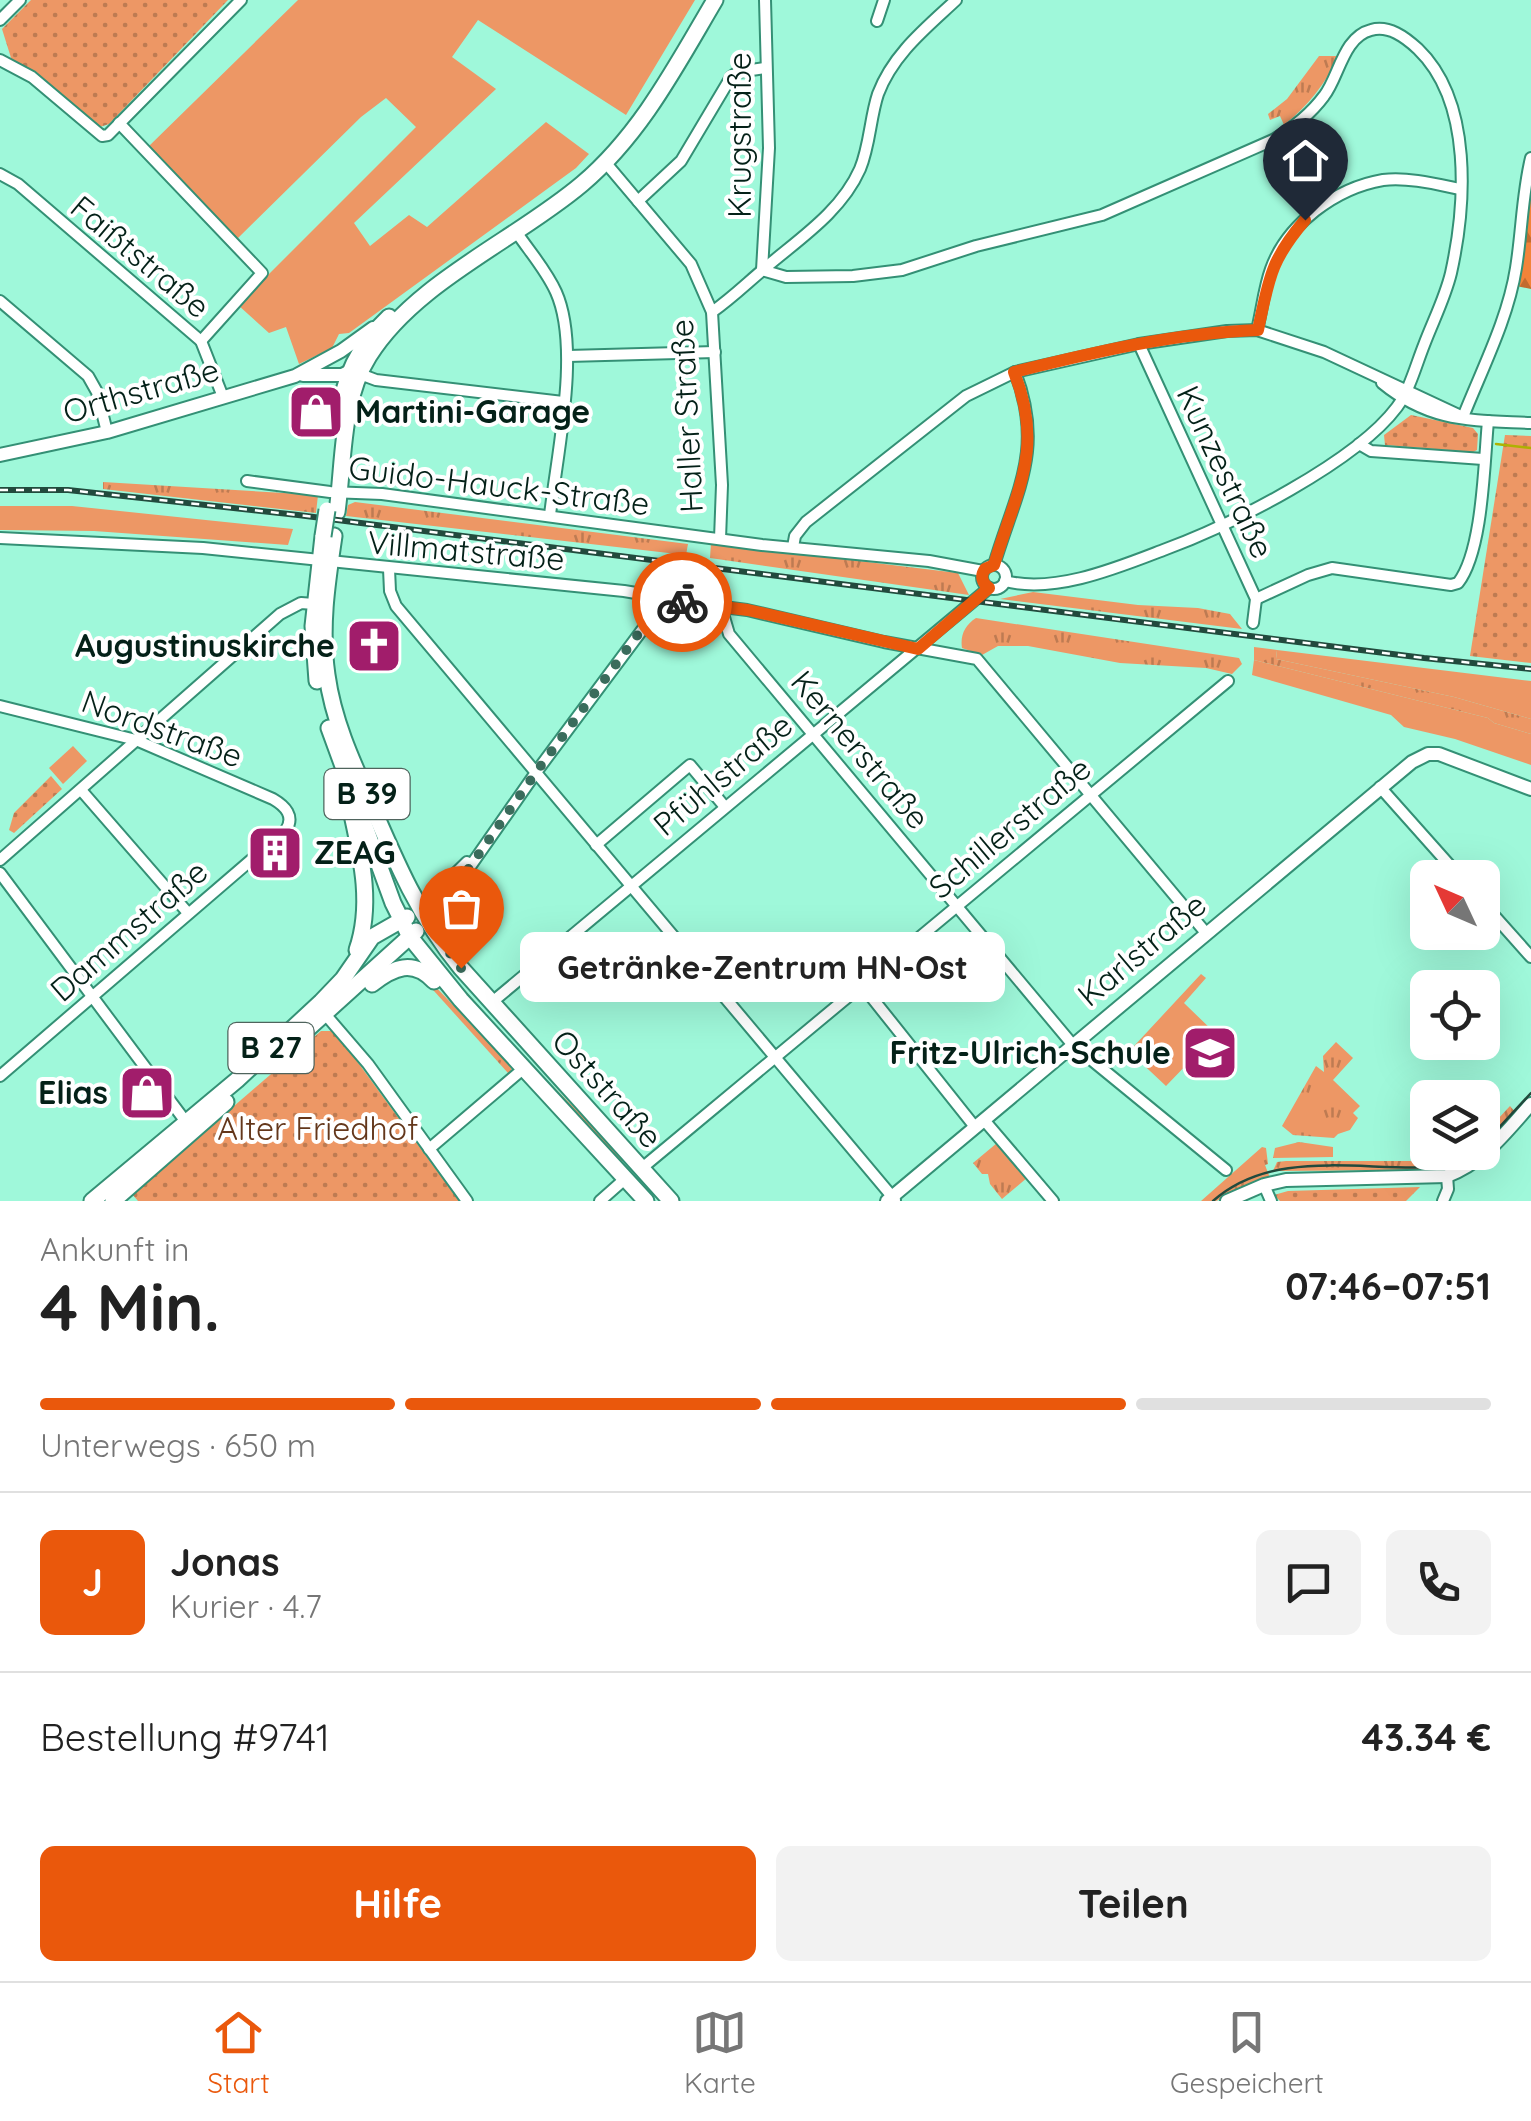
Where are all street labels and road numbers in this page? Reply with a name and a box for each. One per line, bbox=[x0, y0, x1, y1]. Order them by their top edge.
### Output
street label: Krugstraße bbox=[719, 52, 759, 218]
street label: Faißtstraße bbox=[63, 187, 218, 326]
street label: Haller Straße bbox=[661, 318, 711, 514]
street label: Orthstraße bbox=[58, 349, 223, 431]
street label: Kunzestraße bbox=[1169, 379, 1283, 564]
street label: Guido-Hauck-Straße bbox=[346, 447, 652, 523]
street label: Villmatstraße bbox=[366, 521, 566, 579]
street label: Kernerstraße bbox=[783, 662, 939, 837]
street label: Nordstraße bbox=[76, 680, 248, 776]
street label: Pfühlstraße bbox=[645, 705, 800, 844]
street label: Schillerstraße bbox=[920, 748, 1098, 907]
road number: B 39 bbox=[324, 769, 410, 819]
street label: Dammstraße bbox=[41, 851, 215, 1009]
street label: Karlstraße bbox=[1069, 884, 1214, 1014]
street label: Oststraße bbox=[544, 1021, 671, 1156]
road number: B 27 bbox=[228, 1023, 314, 1073]

